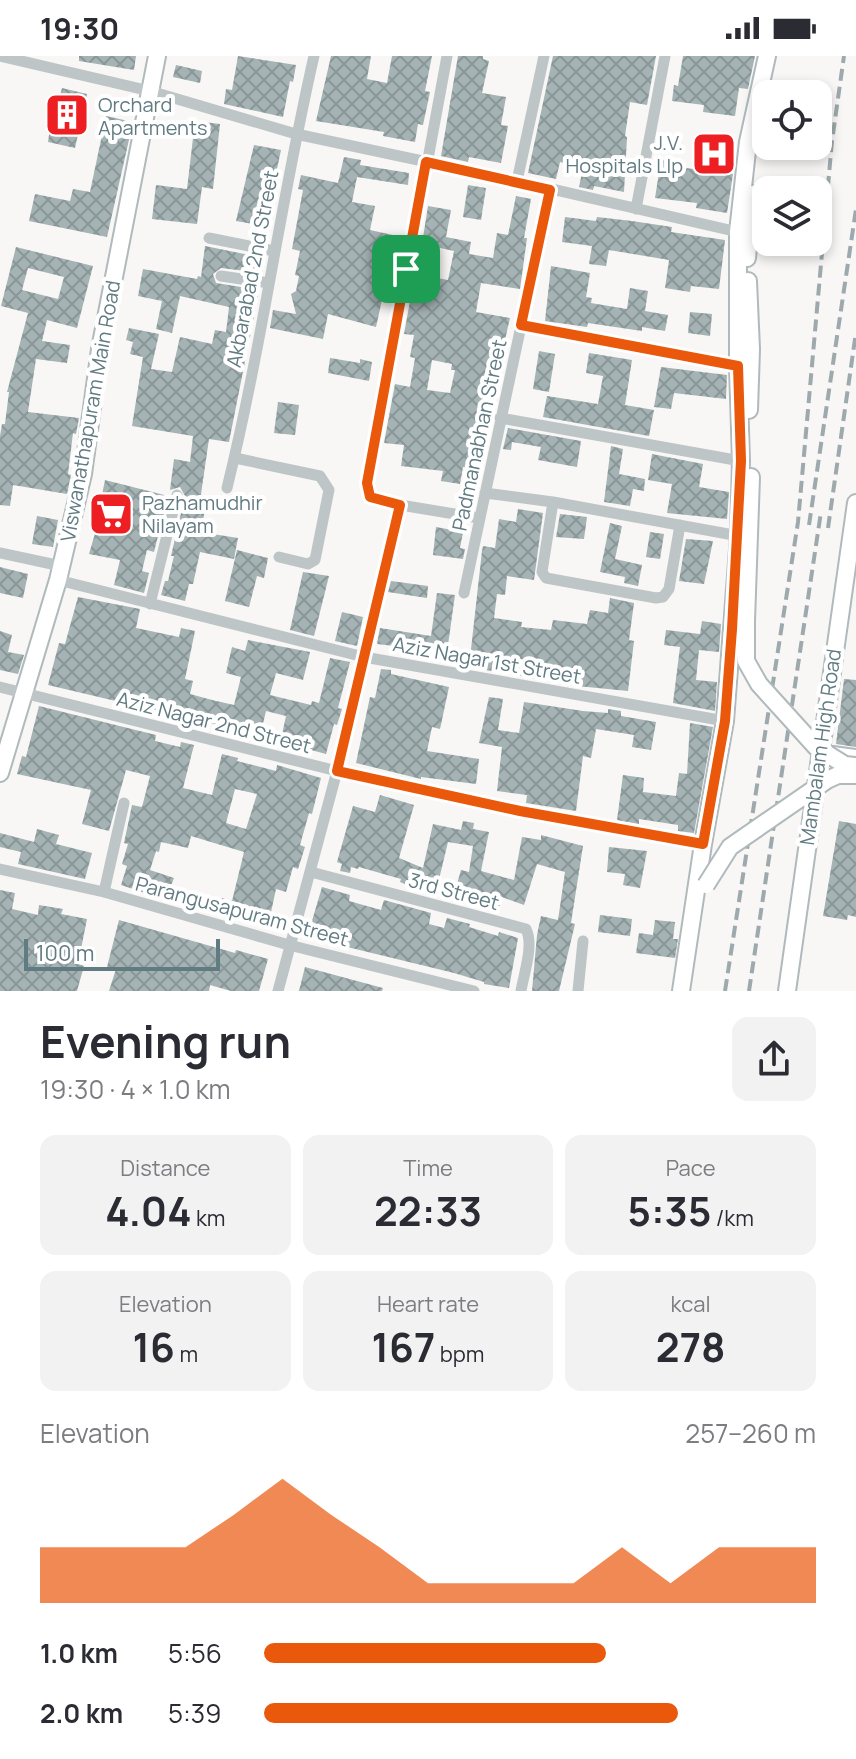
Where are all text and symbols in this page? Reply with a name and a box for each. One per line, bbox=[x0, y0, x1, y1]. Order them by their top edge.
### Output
text: 19:30 bbox=[40, 8, 119, 49]
map controls bbox=[752, 80, 832, 256]
button: locate bbox=[752, 80, 832, 160]
building icon: Orchard Apartments bbox=[43, 91, 91, 139]
place label: Orchard Apartments bbox=[98, 91, 208, 141]
place label: J.V. Hospitals Llp bbox=[566, 129, 683, 179]
hospital icon: J.V. Hospitals Llp bbox=[690, 130, 738, 178]
street label: Akbarabad 2nd Street bbox=[220, 168, 284, 370]
button: layers bbox=[752, 176, 832, 256]
pin bbox=[372, 235, 440, 303]
icon: arrive bbox=[384, 247, 428, 291]
street label: Viswanathapuram Main Road bbox=[54, 278, 126, 544]
street label: Padmanabhan Street bbox=[446, 337, 512, 533]
place label: Pazhamudhir Nilayam bbox=[142, 489, 263, 539]
supermarket icon: Pazhamudhir Nilayam bbox=[87, 490, 135, 538]
street label: Aziz Nagar 1st Street bbox=[391, 630, 583, 690]
street label: Mambalam High Road bbox=[793, 647, 847, 847]
street label: Aziz Nagar 2nd Street bbox=[114, 685, 314, 759]
street label: 3rd Street bbox=[406, 866, 502, 916]
street label: Parangusapuram Street bbox=[133, 870, 351, 952]
scale bar bbox=[24, 935, 220, 971]
text: 100 m bbox=[36, 938, 94, 968]
text: Evening run bbox=[40, 1011, 291, 1071]
button: share bbox=[732, 1017, 816, 1101]
text: 19:30 · 4 × 1.0 km bbox=[40, 1071, 231, 1107]
text: Distance bbox=[120, 1153, 210, 1183]
text: Time bbox=[403, 1153, 453, 1183]
text: Pace bbox=[666, 1153, 716, 1183]
text: 4.04 bbox=[105, 1183, 192, 1238]
text: 22:33 bbox=[374, 1183, 482, 1238]
text: 5:35 bbox=[627, 1183, 711, 1238]
text: km bbox=[192, 1203, 225, 1233]
text: /km bbox=[711, 1203, 754, 1233]
text: Elevation bbox=[119, 1289, 212, 1319]
text: Heart rate bbox=[377, 1289, 479, 1319]
text: kcal bbox=[671, 1289, 711, 1319]
text: 16 bbox=[133, 1319, 175, 1374]
text: 167 bbox=[372, 1319, 435, 1374]
text: 278 bbox=[656, 1319, 726, 1374]
text: m bbox=[175, 1339, 198, 1369]
text: bpm bbox=[435, 1339, 484, 1369]
text: Elevation bbox=[40, 1415, 150, 1451]
text: 257–260 m bbox=[685, 1415, 816, 1451]
text: 1.0 km bbox=[40, 1635, 118, 1671]
text: 5:56 bbox=[168, 1635, 222, 1671]
text: 2.0 km bbox=[40, 1695, 123, 1731]
text: 5:39 bbox=[168, 1695, 221, 1731]

